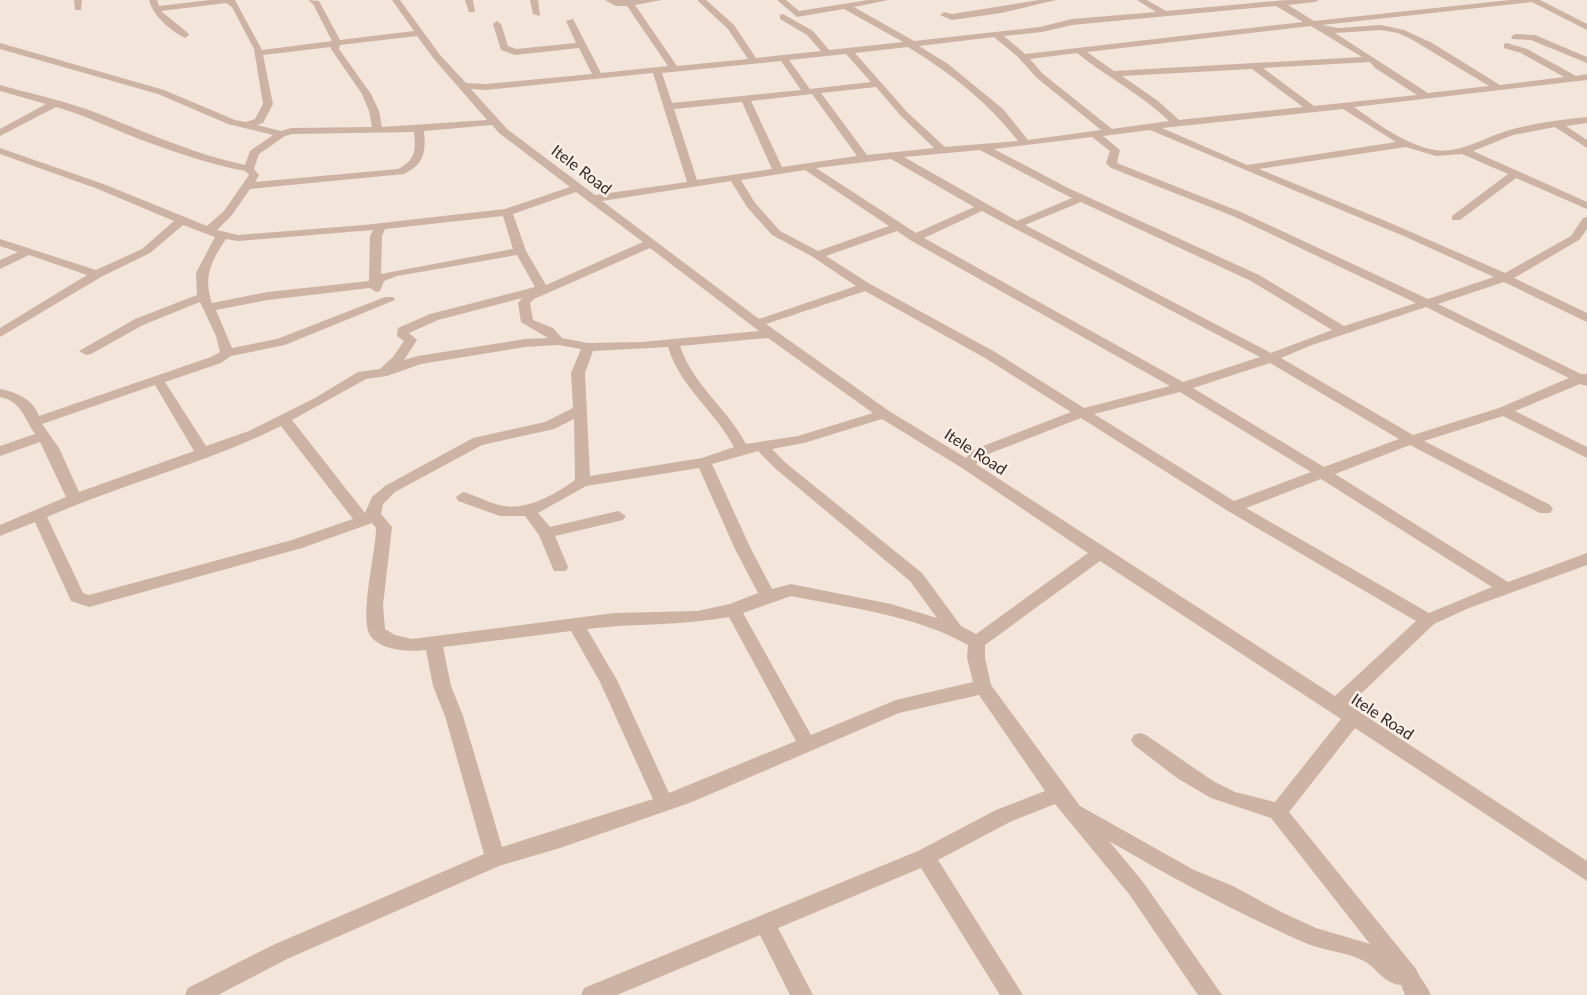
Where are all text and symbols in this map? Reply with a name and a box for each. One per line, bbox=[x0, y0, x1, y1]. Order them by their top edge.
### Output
street label: Itele Road bbox=[548, 140, 616, 198]
street label: Itele Road bbox=[941, 424, 1011, 478]
street label: Itele Road bbox=[1348, 689, 1418, 743]

